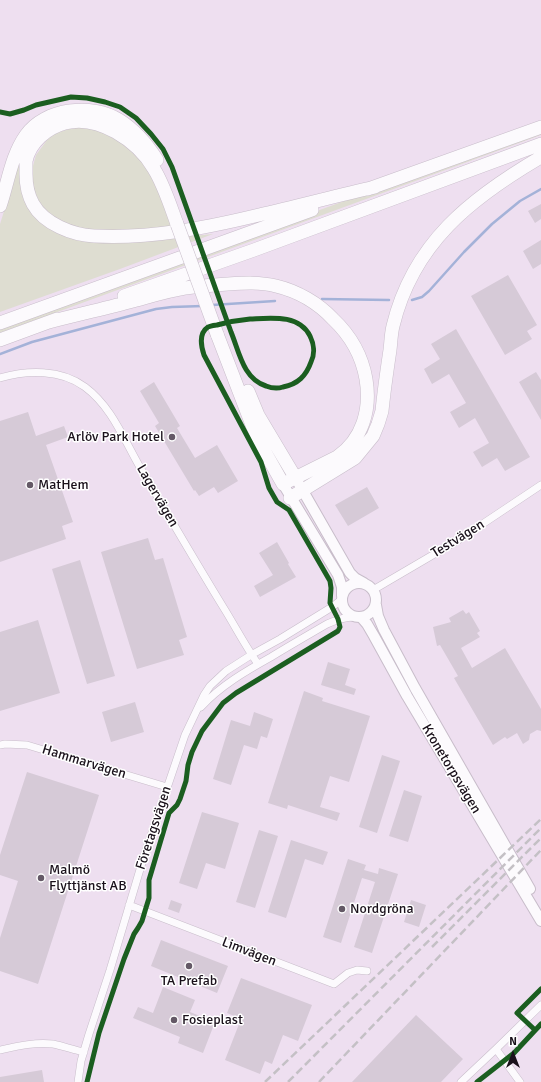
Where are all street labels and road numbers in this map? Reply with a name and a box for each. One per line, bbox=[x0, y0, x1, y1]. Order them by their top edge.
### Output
street label: Lagervägen bbox=[132, 462, 182, 530]
street label: Testvägen bbox=[428, 516, 488, 562]
street label: Kronetorpsvägen bbox=[418, 721, 484, 817]
street label: Hammarvägen bbox=[40, 741, 128, 783]
street label: Företagsvägen bbox=[133, 784, 175, 872]
street label: Limvägen bbox=[219, 934, 279, 970]

